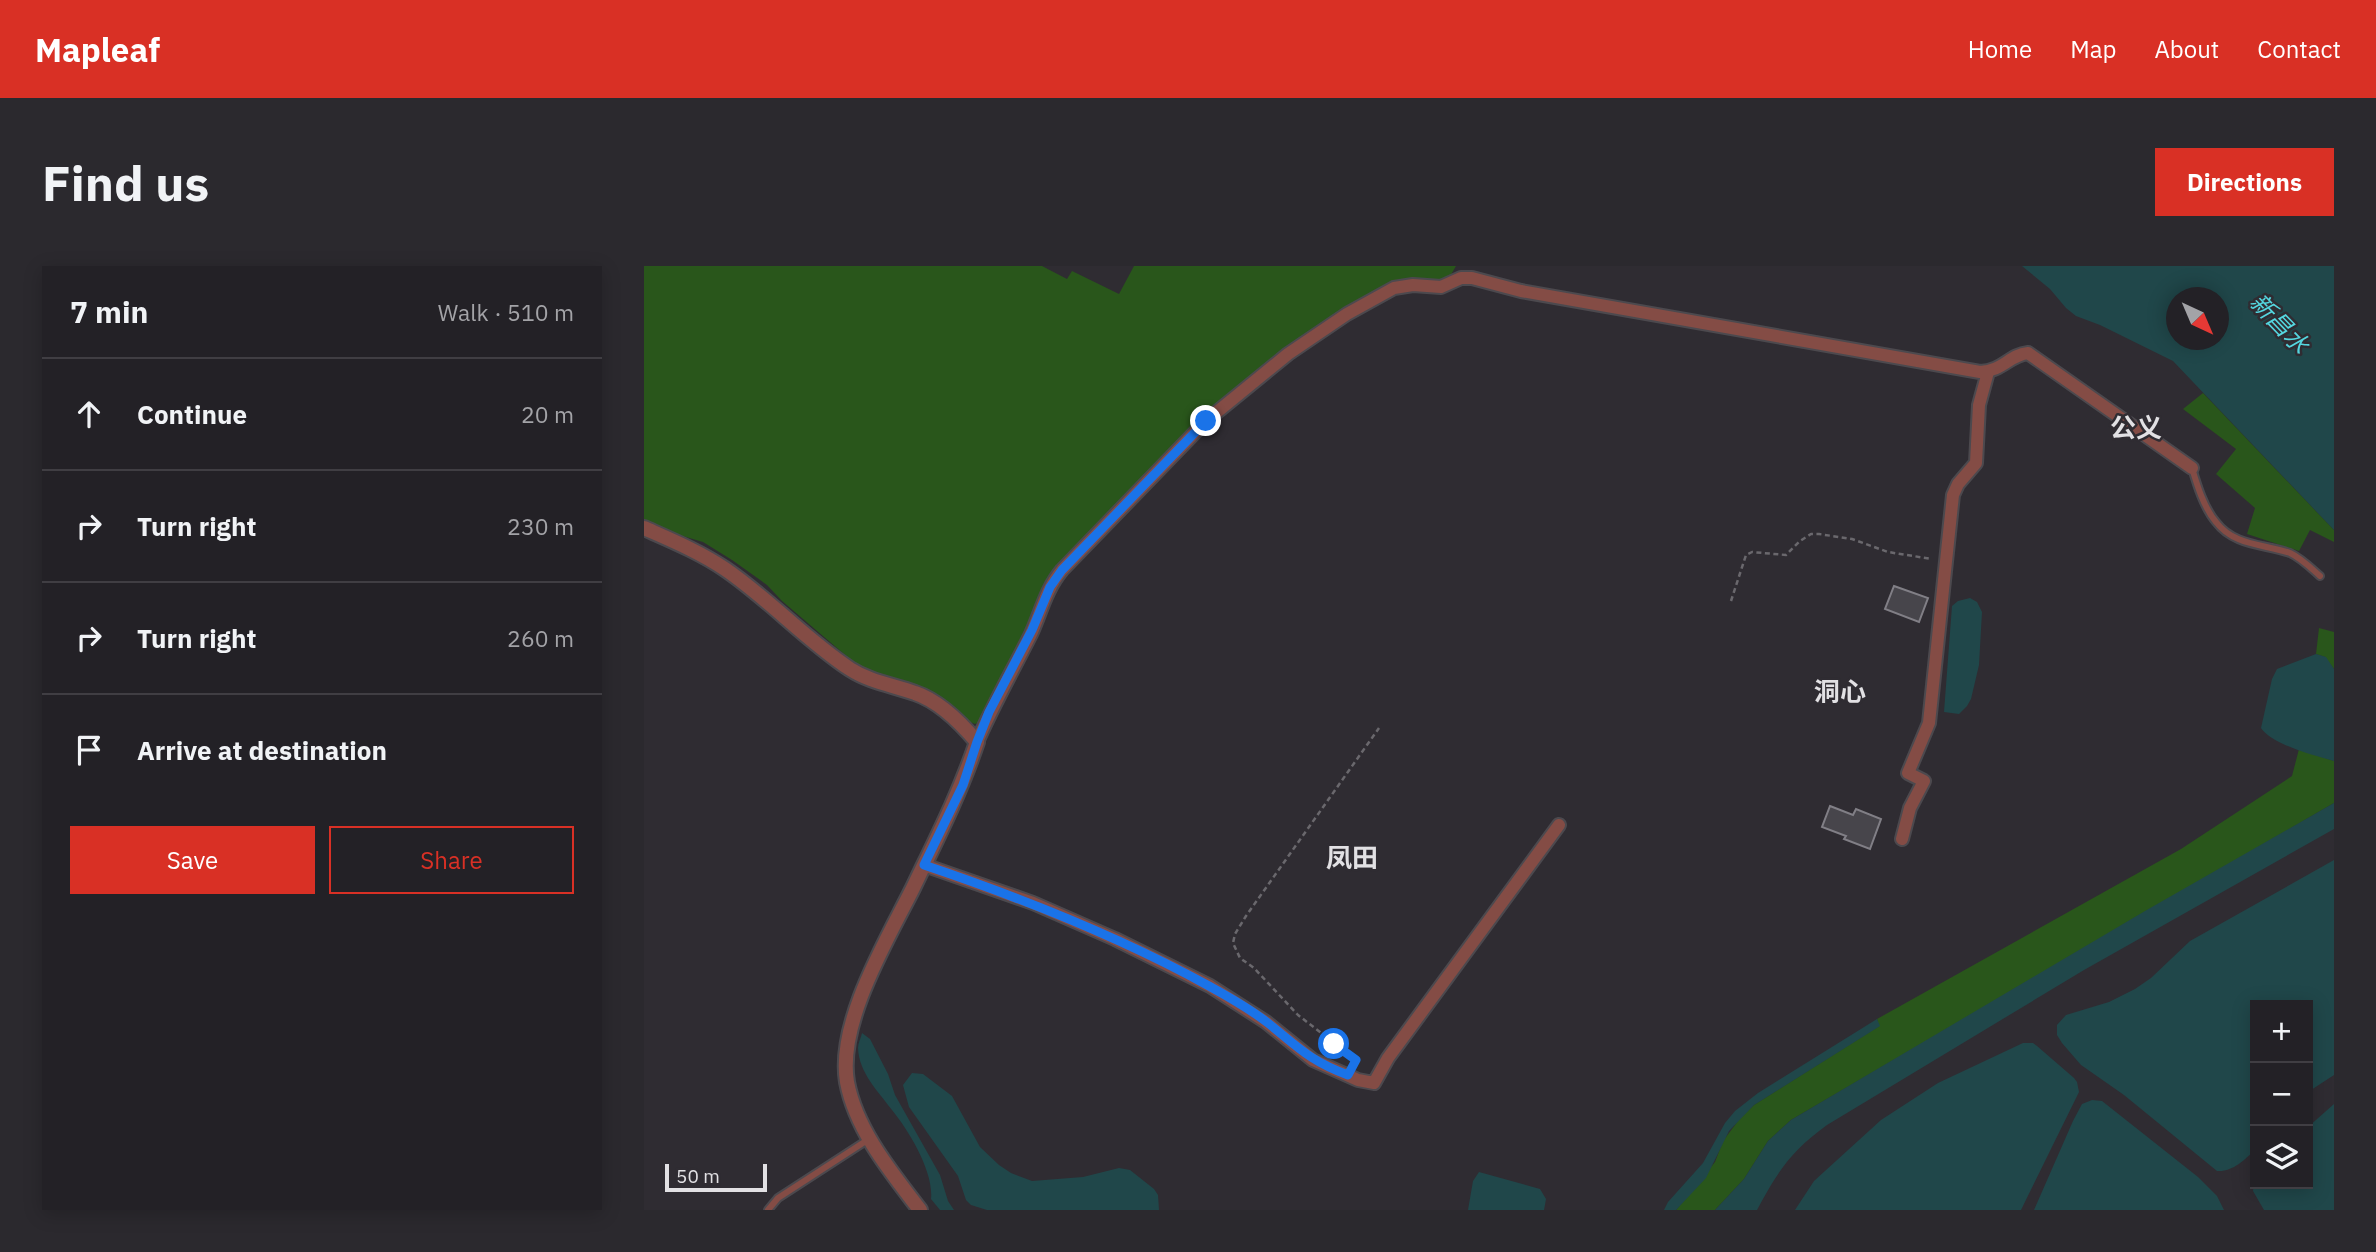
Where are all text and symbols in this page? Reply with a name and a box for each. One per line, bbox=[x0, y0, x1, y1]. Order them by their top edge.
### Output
text: Mapleaf bbox=[35, 28, 160, 71]
text: Home bbox=[1968, 33, 2032, 65]
text: Map bbox=[2070, 33, 2116, 65]
text: About bbox=[2154, 33, 2219, 65]
text: Contact bbox=[2257, 33, 2341, 65]
button: Directions bbox=[2155, 148, 2334, 216]
text: Find us bbox=[42, 151, 209, 214]
water label: 新昌水 bbox=[2243, 286, 2317, 361]
north arrow bbox=[2166, 287, 2229, 350]
text: 7 min bbox=[70, 292, 148, 331]
text: Walk · 510 m bbox=[438, 297, 574, 327]
icon: ahead bbox=[70, 395, 108, 433]
text: Continue bbox=[137, 397, 247, 431]
text: 20 m bbox=[521, 399, 574, 429]
route end bbox=[1190, 405, 1221, 436]
district label: 公义 bbox=[2110, 410, 2162, 444]
icon: right bbox=[70, 507, 108, 545]
text: Turn right bbox=[137, 509, 256, 543]
text: 230 m bbox=[507, 511, 574, 541]
icon: right bbox=[70, 619, 108, 657]
text: Turn right bbox=[137, 621, 256, 655]
text: 260 m bbox=[507, 623, 574, 653]
district label: 洞心 bbox=[1814, 674, 1866, 708]
icon: arrive bbox=[70, 731, 108, 769]
text: Arrive at destination bbox=[137, 733, 387, 767]
button: Save bbox=[70, 826, 315, 894]
button: Share bbox=[329, 826, 574, 894]
district label: 凤田 bbox=[1326, 840, 1378, 874]
map controls bbox=[2250, 1000, 2313, 1189]
button: + bbox=[2250, 1000, 2313, 1063]
route start bbox=[1318, 1028, 1349, 1059]
button: − bbox=[2250, 1063, 2313, 1126]
button: layers bbox=[2250, 1126, 2313, 1189]
scale bar bbox=[665, 1161, 766, 1193]
text: 50 m bbox=[676, 1164, 720, 1188]

